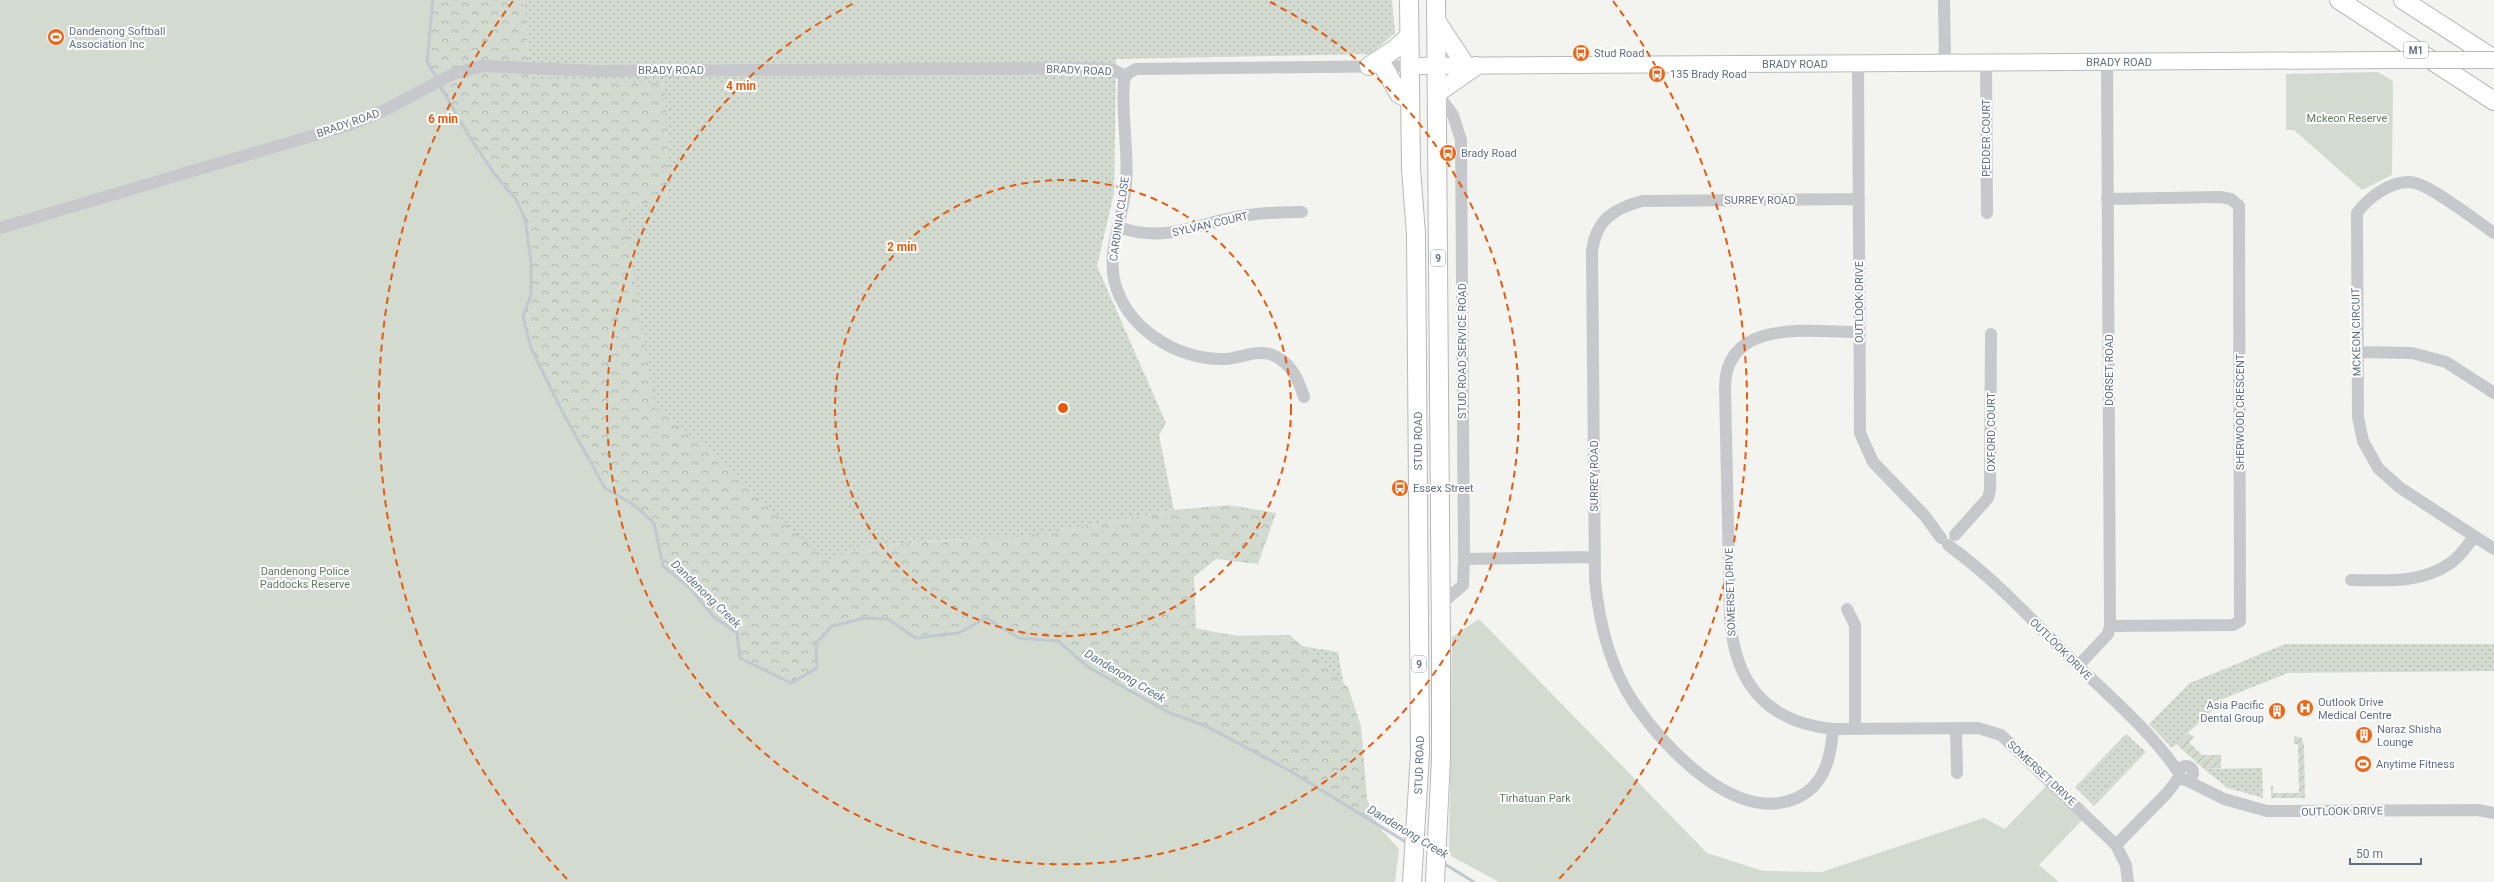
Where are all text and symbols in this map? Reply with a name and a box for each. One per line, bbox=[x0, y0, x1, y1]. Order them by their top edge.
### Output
place label: Dandenong Softball Association Inc bbox=[69, 25, 165, 51]
sports icon: Dandenong Softball Association Inc bbox=[46, 27, 66, 47]
road number: M1 bbox=[2404, 42, 2428, 58]
bus stop icon: Stud Road bbox=[1571, 43, 1591, 63]
place label: Stud Road bbox=[1594, 47, 1644, 60]
street label: BRADY ROAD bbox=[2086, 56, 2152, 69]
street label: BRADY ROAD bbox=[1762, 58, 1828, 71]
street label: BRADY ROAD bbox=[1046, 63, 1112, 78]
street label: BRADY ROAD bbox=[638, 64, 704, 77]
bus stop icon: 135 Brady Road bbox=[1647, 64, 1667, 84]
place label: 135 Brady Road bbox=[1670, 68, 1747, 81]
text: 4 min bbox=[726, 79, 756, 93]
street label: PEDDER COURT bbox=[1980, 98, 1993, 177]
street label: BRADY ROAD bbox=[315, 107, 381, 140]
text: 6 min bbox=[428, 112, 458, 126]
park label: Mckeon Reserve bbox=[2307, 112, 2388, 125]
bus stop icon: Brady Road bbox=[1438, 143, 1458, 163]
place label: Brady Road bbox=[1461, 147, 1517, 160]
street label: CARDINIA CLOSE bbox=[1107, 176, 1132, 262]
street label: SURREY ROAD bbox=[1724, 194, 1796, 207]
street label: SYLVAN COURT bbox=[1171, 209, 1250, 240]
text: 2 min bbox=[887, 240, 917, 254]
road number: 9 bbox=[1431, 250, 1445, 266]
street label: OUTLOOK DRIVE bbox=[1853, 261, 1866, 343]
street label: STUD ROAD SERVICE ROAD bbox=[1456, 283, 1469, 419]
street label: MCKEON CIRCUIT bbox=[2349, 287, 2364, 376]
street label: DORSET ROAD bbox=[2103, 334, 2116, 406]
street label: SHERWOOD CRESCENT bbox=[2234, 353, 2247, 470]
street label: OXFORD COURT bbox=[1985, 392, 1998, 472]
centre of rings bbox=[1056, 401, 1070, 415]
street label: STUD ROAD bbox=[1412, 412, 1425, 470]
street label: SURREY ROAD bbox=[1588, 440, 1601, 512]
bus stop icon: Essex Street bbox=[1390, 478, 1410, 498]
place label: Essex Street bbox=[1413, 482, 1474, 495]
street label: SOMERSET DRIVE bbox=[1722, 547, 1739, 637]
water label: Dandenong Creek bbox=[668, 557, 745, 632]
park label: Dandenong Police Paddocks Reserve bbox=[260, 565, 350, 591]
street label: OUTLOOK DRIVE bbox=[2027, 616, 2094, 683]
water label: Dandenong Creek bbox=[1082, 646, 1169, 706]
road number: 9 bbox=[1412, 656, 1426, 672]
place label: Outlook Drive Medical Centre bbox=[2318, 696, 2392, 722]
hospital icon: Outlook Drive Medical Centre bbox=[2295, 698, 2315, 718]
place label: Asia Pacific Dental Group bbox=[2200, 699, 2264, 725]
building icon: Asia Pacific Dental Group bbox=[2267, 701, 2287, 721]
place label: Naraz Shisha Lounge bbox=[2377, 723, 2442, 749]
building icon: Naraz Shisha Lounge bbox=[2354, 725, 2374, 745]
street label: STUD ROAD bbox=[1412, 735, 1427, 795]
street label: SOMERSET DRIVE bbox=[2005, 738, 2079, 808]
sports icon: Anytime Fitness bbox=[2353, 754, 2373, 774]
place label: Anytime Fitness bbox=[2376, 758, 2455, 771]
park label: Tirhatuan Park bbox=[1499, 792, 1571, 805]
water label: Dandenong Creek bbox=[1365, 802, 1452, 862]
street label: OUTLOOK DRIVE bbox=[2301, 804, 2383, 819]
scale bar bbox=[2350, 840, 2421, 866]
text: 50 m bbox=[2356, 847, 2383, 861]

